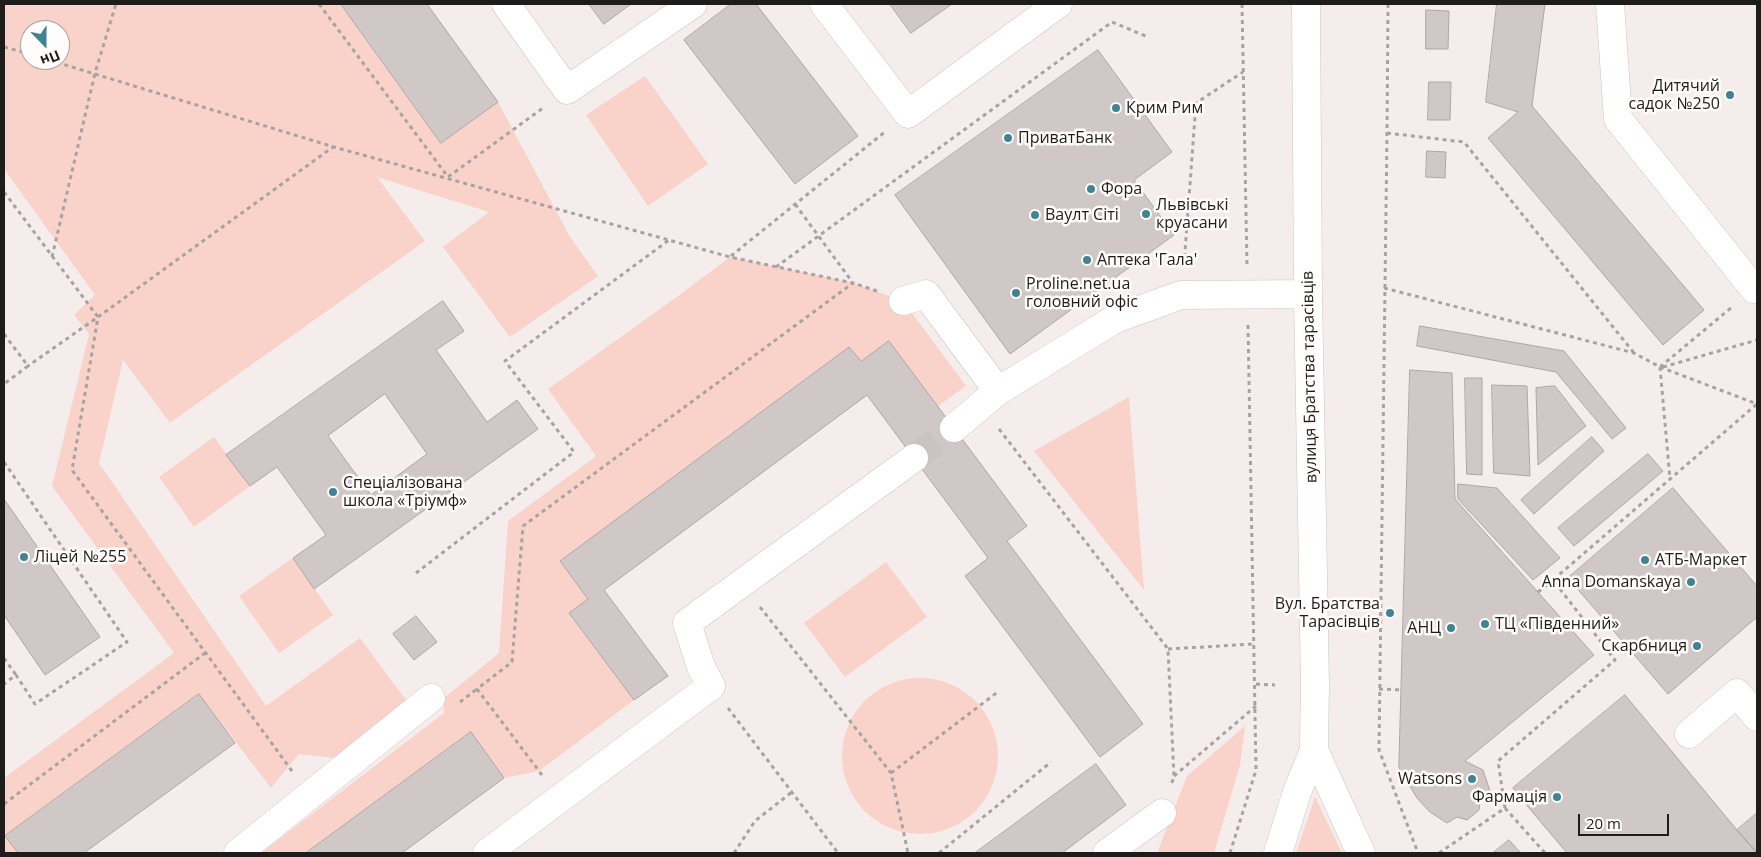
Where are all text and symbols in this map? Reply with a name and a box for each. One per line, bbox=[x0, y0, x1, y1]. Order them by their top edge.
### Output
north arrow bbox=[20, 20, 70, 70]
text: Пн bbox=[38, 46, 63, 71]
place label: Дитячий садок №250 bbox=[1628, 76, 1720, 114]
marker: Дитячий садок №250 bbox=[1724, 89, 1736, 101]
place label: Крим Рим bbox=[1126, 98, 1203, 118]
marker: Крим Рим bbox=[1110, 102, 1122, 114]
place label: ПриватБанк bbox=[1018, 128, 1112, 148]
marker: ПриватБанк bbox=[1002, 132, 1014, 144]
place label: Фора bbox=[1101, 179, 1142, 199]
marker: Фора bbox=[1085, 183, 1097, 195]
place label: Львівські круасани bbox=[1156, 195, 1229, 233]
place label: Ваулт Сіті bbox=[1045, 205, 1119, 225]
marker: Львівські круасани bbox=[1140, 208, 1152, 220]
marker: Ваулт Сіті bbox=[1029, 209, 1041, 221]
place label: Аптека 'Гала' bbox=[1097, 250, 1197, 270]
marker: Аптека 'Гала' bbox=[1081, 254, 1093, 266]
street label: вулиця Братства тарасівців bbox=[1299, 271, 1321, 483]
place label: Proline.net.ua головний офіс bbox=[1026, 274, 1138, 312]
marker: Proline.net.ua головний офіс bbox=[1010, 287, 1022, 299]
place label: Спеціалізована школа «Тріумф» bbox=[343, 473, 467, 511]
marker: Спеціалізована школа «Тріумф» bbox=[327, 486, 339, 498]
place label: Ліцей №255 bbox=[34, 547, 126, 567]
place label: АТБ-Маркет bbox=[1655, 550, 1747, 570]
marker: Ліцей №255 bbox=[18, 551, 30, 563]
marker: АТБ-Маркет bbox=[1639, 554, 1651, 566]
place label: Anna Domanskaya bbox=[1542, 572, 1681, 592]
marker: Anna Domanskaya bbox=[1685, 576, 1697, 588]
place label: Вул. Братства Тарасівців bbox=[1275, 594, 1380, 632]
marker: Вул. Братства Тарасівців bbox=[1384, 607, 1396, 619]
place label: ТЦ «Південний» bbox=[1495, 614, 1619, 634]
place label: АНЦ bbox=[1407, 618, 1441, 638]
marker: ТЦ «Південний» bbox=[1479, 618, 1491, 630]
marker: АНЦ bbox=[1445, 622, 1457, 634]
place label: Скарбниця bbox=[1601, 636, 1687, 656]
marker: Скарбниця bbox=[1691, 640, 1703, 652]
place label: Watsons bbox=[1398, 769, 1462, 789]
marker: Watsons bbox=[1466, 773, 1478, 785]
place label: Фармація bbox=[1472, 787, 1547, 807]
marker: Фармація bbox=[1551, 791, 1563, 803]
scale bar bbox=[1581, 804, 1672, 836]
text: 20 m bbox=[1586, 813, 1621, 833]

